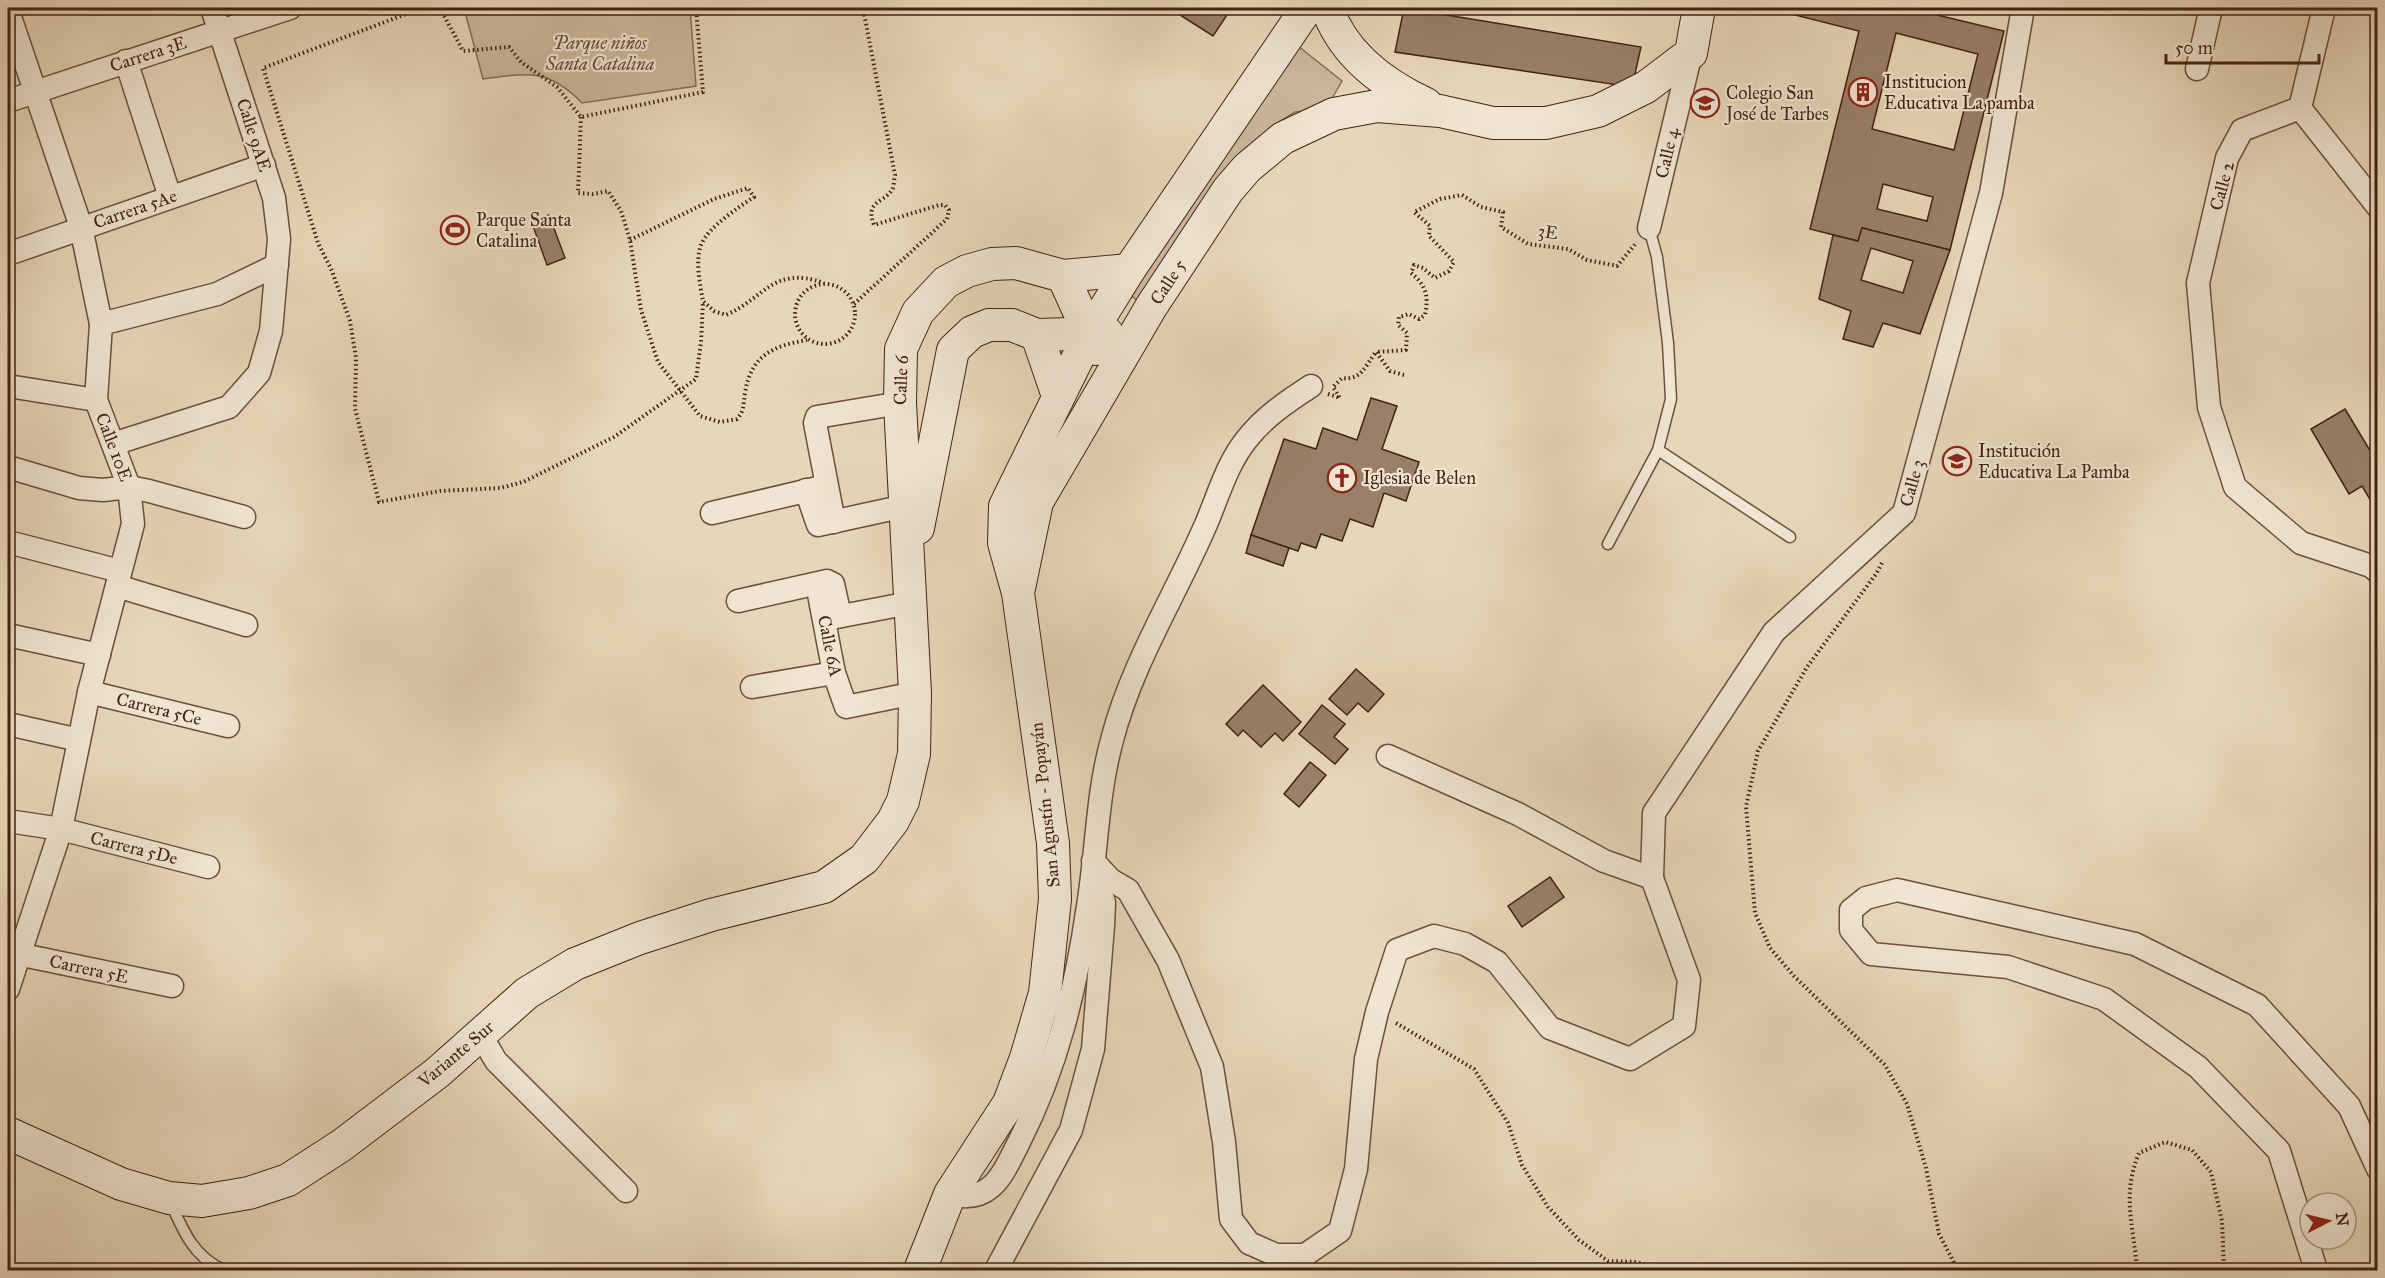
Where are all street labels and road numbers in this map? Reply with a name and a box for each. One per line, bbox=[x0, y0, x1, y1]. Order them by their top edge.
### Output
street label: Carrera 3E bbox=[107, 31, 189, 77]
street label: Calle 9AE bbox=[232, 96, 276, 174]
street label: Calle 4 bbox=[1651, 125, 1684, 180]
street label: Calle 2 bbox=[2205, 159, 2239, 213]
street label: Carrera 5Ae bbox=[90, 184, 180, 234]
street label: 3E bbox=[1537, 220, 1560, 244]
street label: Calle 5 bbox=[1145, 255, 1191, 309]
street label: Calle 6 bbox=[889, 354, 913, 405]
street label: Calle 10E bbox=[91, 410, 137, 484]
street label: Calle 3 bbox=[1895, 457, 1929, 509]
street label: Calle 6A bbox=[813, 613, 847, 679]
street label: Carrera 5Ce bbox=[114, 688, 204, 730]
street label: San Agustín - Popayán bbox=[1025, 721, 1066, 889]
street label: Carrera 5De bbox=[88, 827, 180, 869]
street label: Carrera 5E bbox=[47, 950, 131, 988]
street label: Variante Sur bbox=[413, 1016, 499, 1093]

